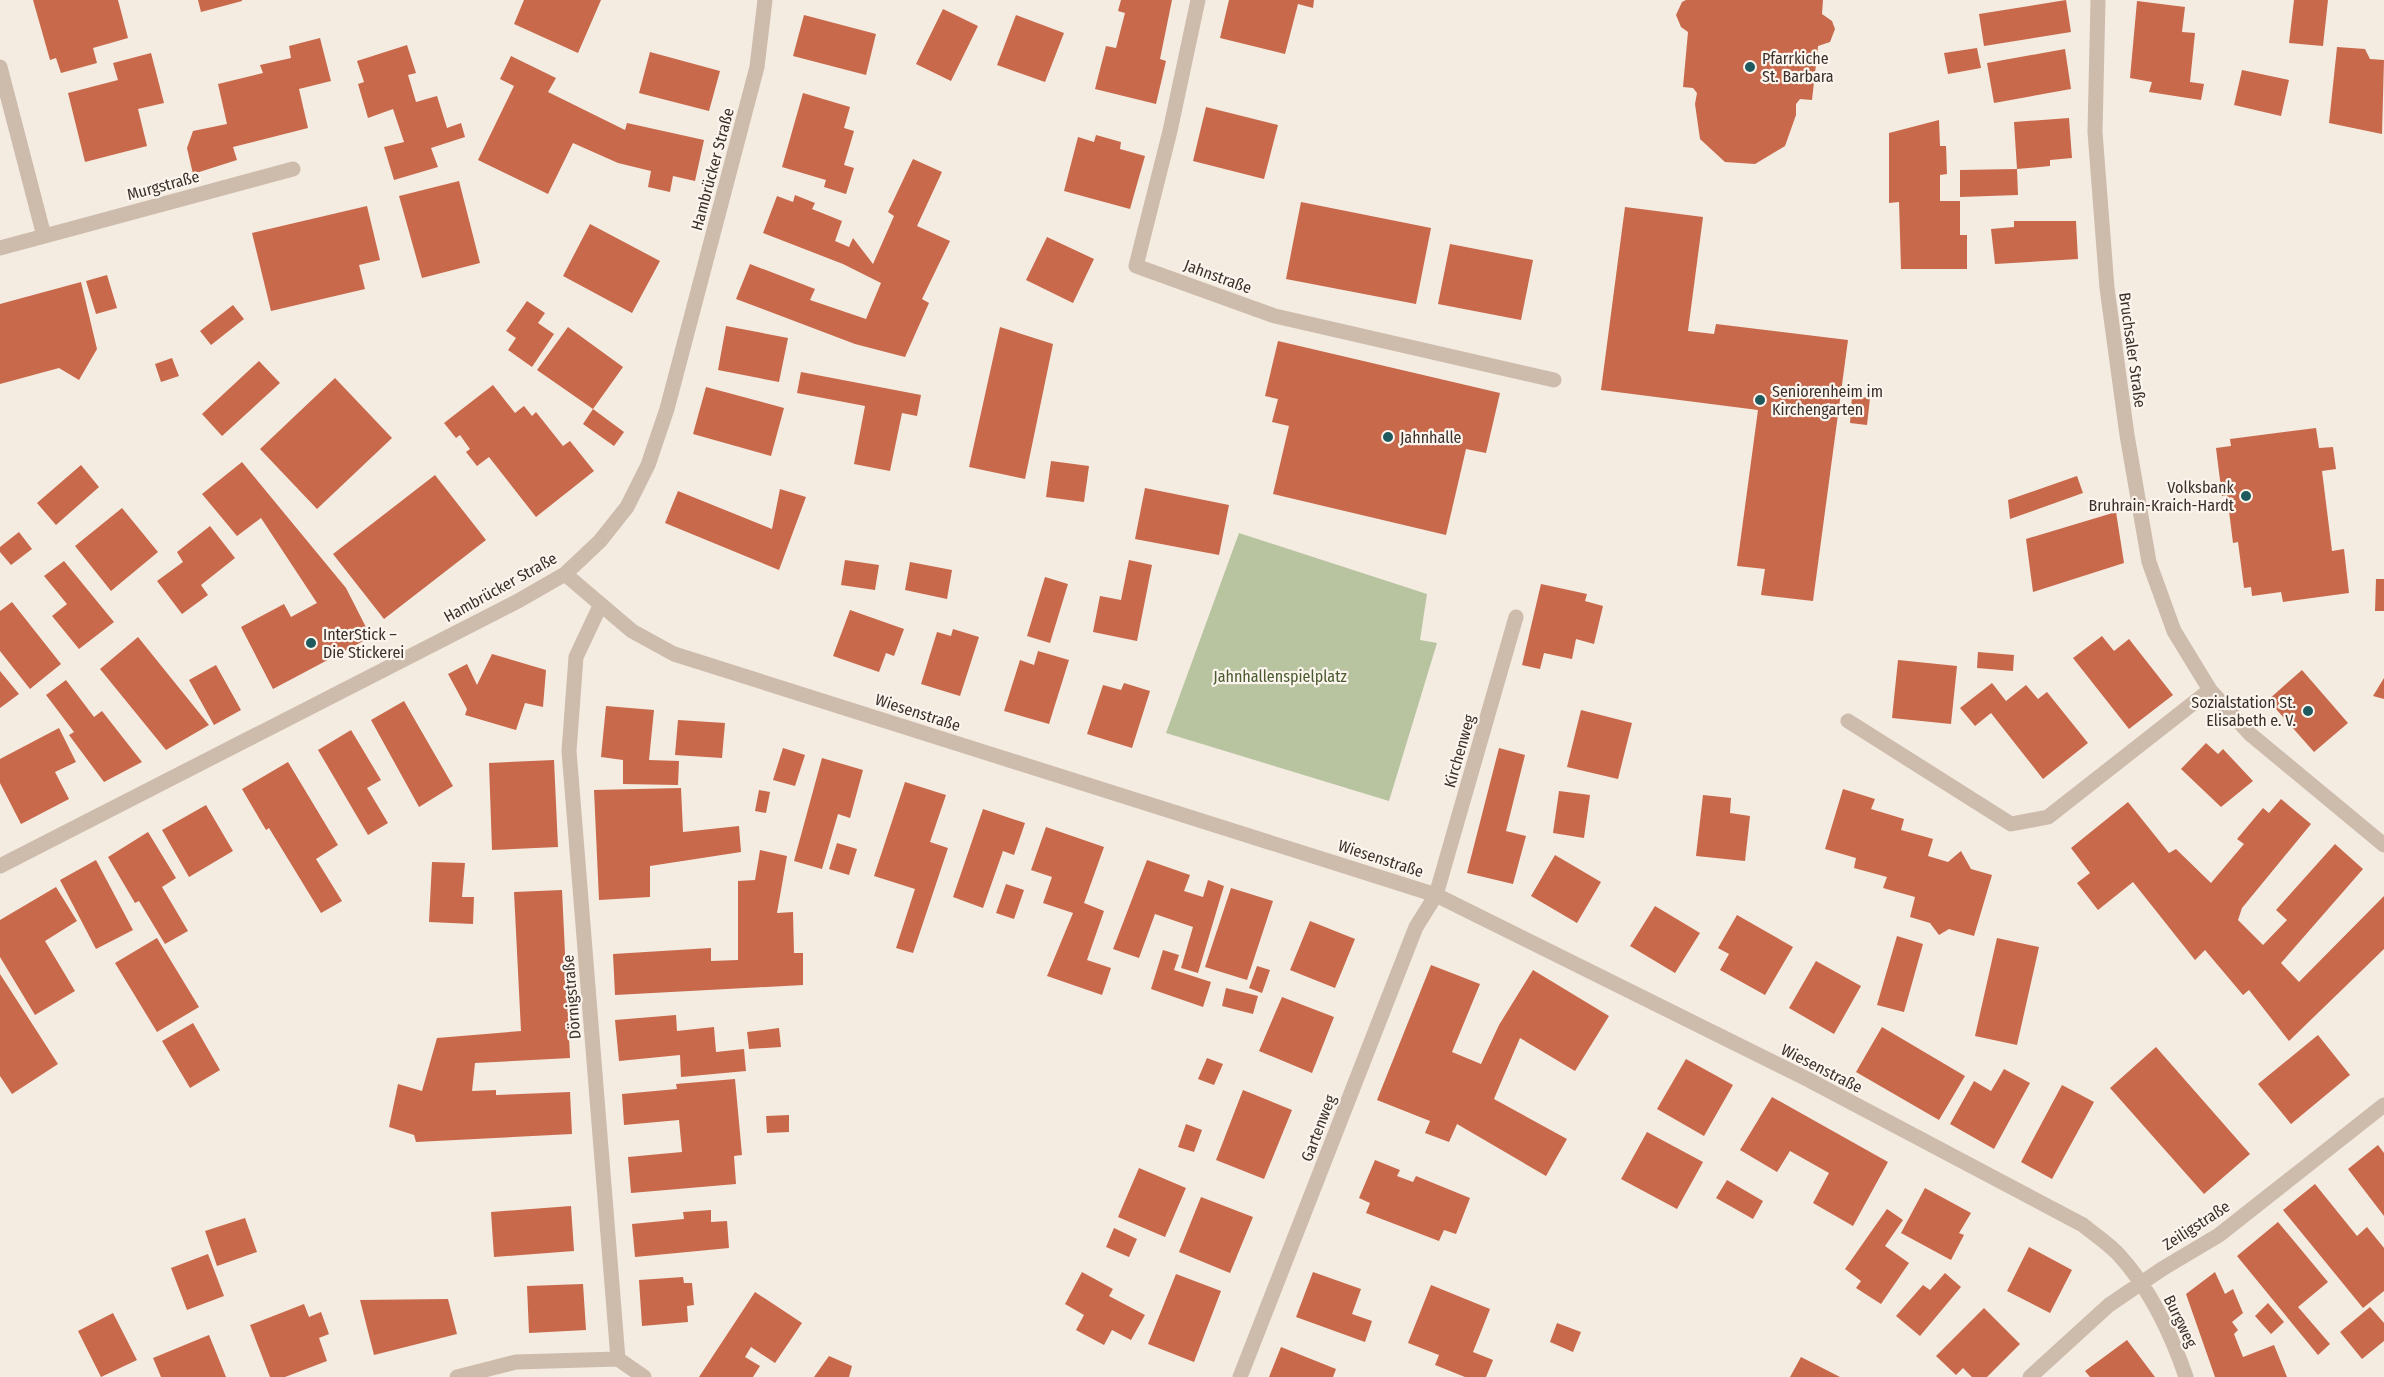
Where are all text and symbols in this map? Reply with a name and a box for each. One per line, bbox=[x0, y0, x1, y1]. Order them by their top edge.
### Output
place label: Pfarrkiche St. Barbara bbox=[1762, 49, 1834, 86]
marker: Pfarrkiche St. Barbara bbox=[1743, 60, 1757, 74]
street label: Hambrücker Straße bbox=[687, 106, 738, 233]
street label: Murgstraße bbox=[125, 167, 201, 204]
street label: Jahnstraße bbox=[1181, 255, 1254, 297]
street label: Bruchsaler Straße bbox=[2115, 291, 2150, 409]
place label: Seniorenheim im Kirchengarten bbox=[1772, 382, 1883, 419]
marker: Seniorenheim im Kirchengarten bbox=[1753, 393, 1767, 407]
place label: Jahnhalle bbox=[1400, 428, 1462, 447]
marker: Jahnhalle bbox=[1381, 430, 1395, 444]
place label: Volksbank Bruhrain-Kraich-Hardt bbox=[2088, 478, 2235, 515]
marker: Volksbank Bruhrain-Kraich-Hardt bbox=[2239, 489, 2253, 503]
street label: Hambrücker Straße bbox=[440, 548, 560, 626]
place label: InterStick – Die Stickerei bbox=[323, 625, 404, 662]
marker: InterStick – Die Stickerei bbox=[304, 636, 318, 650]
park label: Jahnhallenspielplatz bbox=[1213, 667, 1347, 686]
street label: Wiesenstraße bbox=[873, 690, 963, 735]
place label: Sozialstation St. Elisabeth e. V. bbox=[2191, 693, 2296, 730]
marker: Sozialstation St. Elisabeth e. V. bbox=[2301, 704, 2315, 718]
street label: Kirchenweg bbox=[1440, 712, 1479, 790]
street label: Wiesenstraße bbox=[1336, 836, 1426, 881]
street label: Dörnigstraße bbox=[558, 954, 585, 1040]
street label: Wiesenstraße bbox=[1778, 1040, 1866, 1097]
street label: Gartenweg bbox=[1297, 1092, 1340, 1164]
street label: Zeiligstraße bbox=[2159, 1197, 2233, 1254]
street label: Burgweg bbox=[2160, 1292, 2202, 1351]

